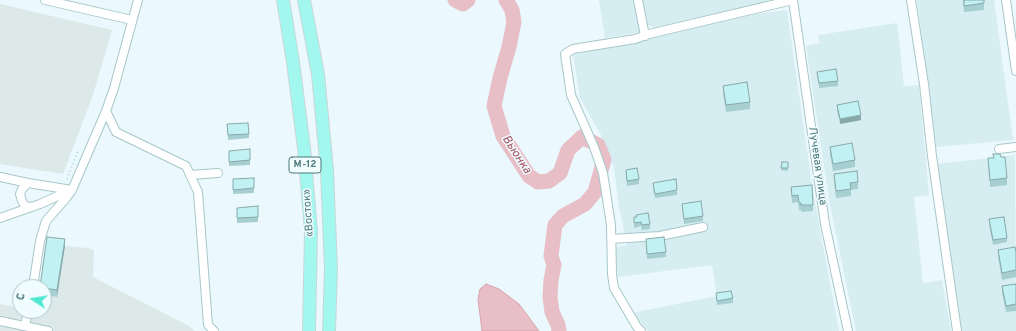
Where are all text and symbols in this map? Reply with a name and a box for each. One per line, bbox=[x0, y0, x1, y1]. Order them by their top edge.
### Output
street label: Лучевая улица bbox=[805, 126, 829, 206]
water label: Вьюнка bbox=[498, 133, 534, 177]
road number: М-12 bbox=[289, 157, 321, 173]
street label: «Восток» bbox=[301, 189, 317, 237]
north arrow bbox=[12, 279, 52, 319]
text: С bbox=[14, 292, 29, 302]

